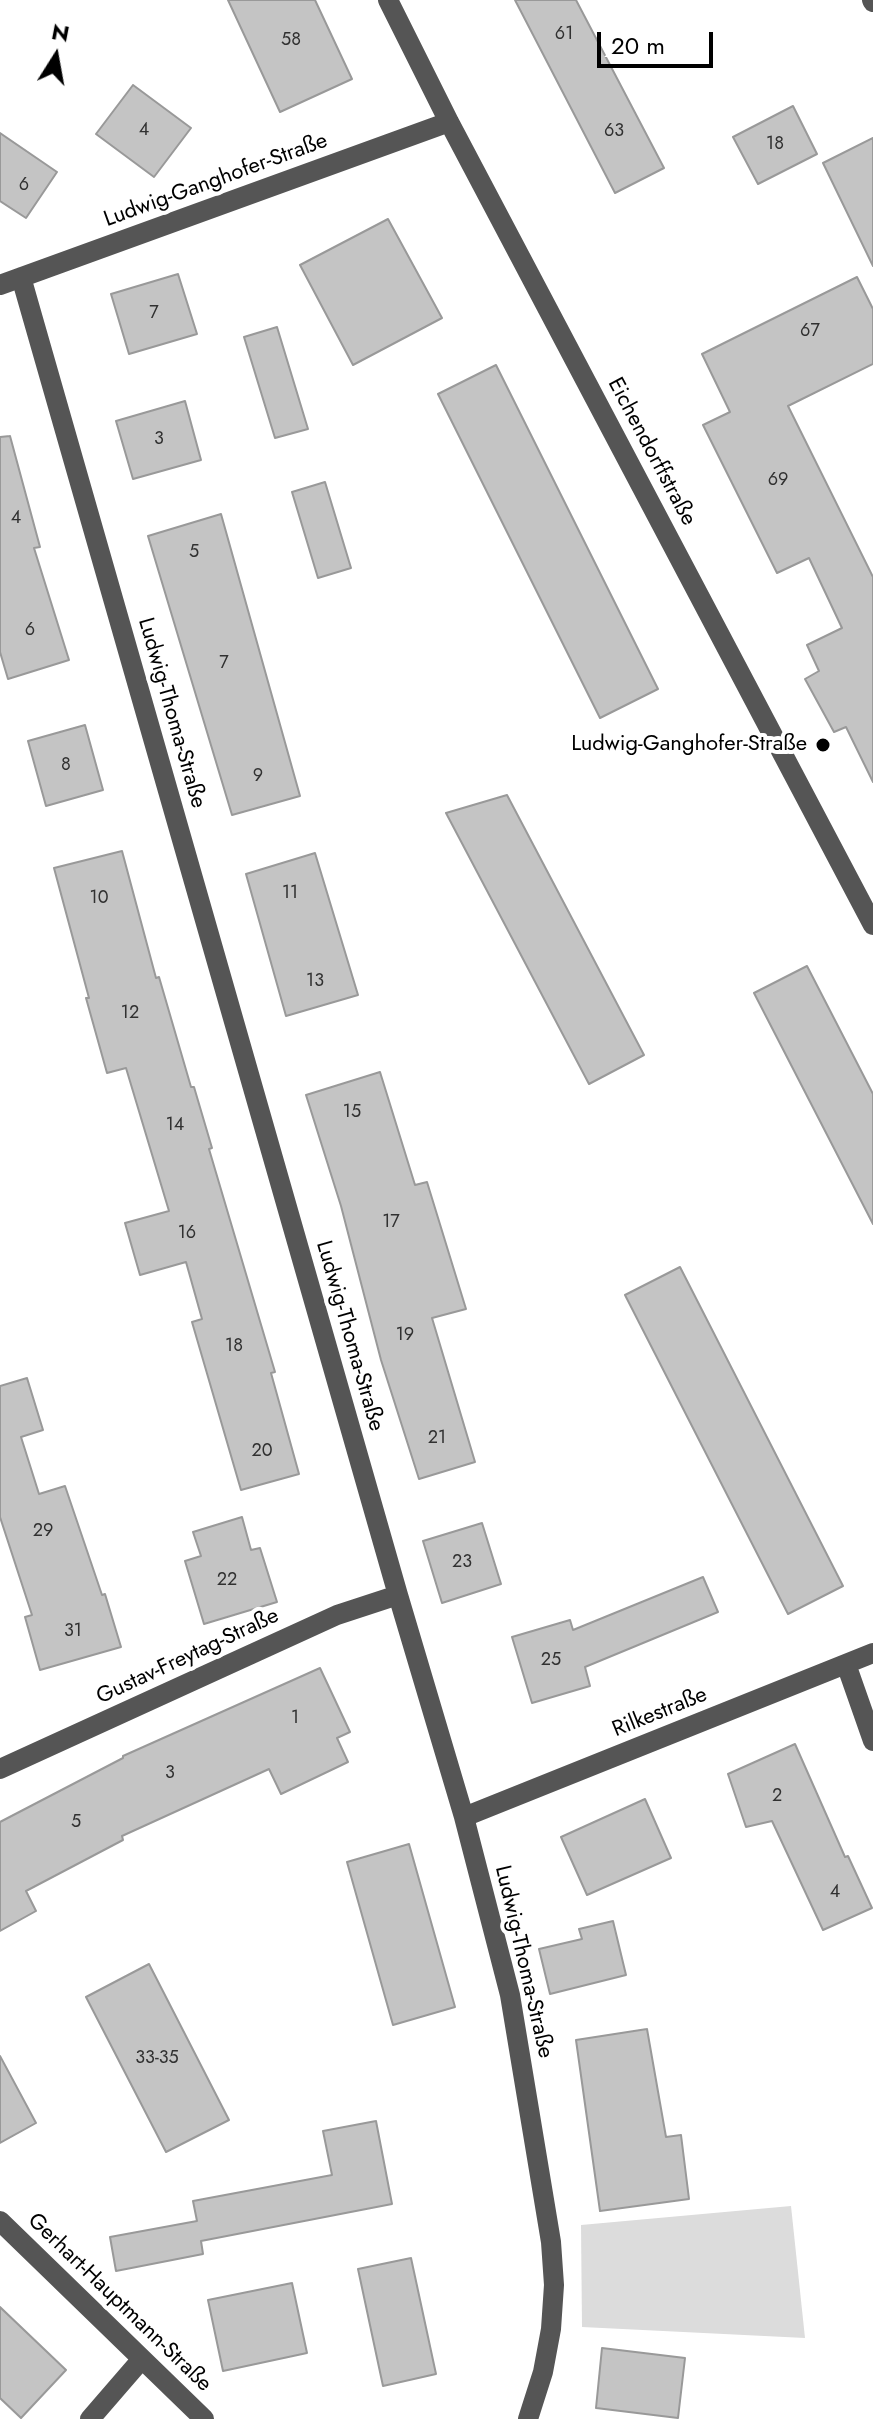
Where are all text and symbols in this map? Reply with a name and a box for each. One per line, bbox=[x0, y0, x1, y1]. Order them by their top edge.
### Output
text: N bbox=[49, 15, 72, 50]
north arrow bbox=[16, 16, 96, 96]
scale bar bbox=[601, 16, 717, 66]
house number: 61 bbox=[555, 24, 573, 46]
text: 20 m bbox=[611, 28, 665, 63]
house number: 58 bbox=[281, 30, 301, 52]
house number: 4 bbox=[139, 120, 149, 142]
house number: 63 bbox=[604, 121, 624, 143]
street label: Ludwig-Ganghofer-Straße bbox=[101, 128, 331, 234]
house number: 18 bbox=[766, 134, 784, 156]
house number: 6 bbox=[19, 175, 29, 197]
house number: 7 bbox=[149, 303, 159, 325]
house number: 67 bbox=[800, 321, 820, 343]
street label: Eichendorffstraße bbox=[601, 374, 701, 530]
house number: 3 bbox=[154, 429, 164, 451]
house number: 69 bbox=[768, 470, 788, 492]
house number: 4 bbox=[11, 508, 21, 530]
house number: 5 bbox=[189, 542, 199, 564]
street label: Ludwig-Thoma-Straße bbox=[131, 615, 211, 811]
house number: 6 bbox=[25, 620, 35, 642]
house number: 7 bbox=[219, 653, 229, 675]
place label: Ludwig-Ganghofer-Straße bbox=[571, 732, 807, 758]
marker: Ludwig-Ganghofer-Straße bbox=[814, 736, 832, 754]
house number: 8 bbox=[61, 755, 71, 777]
house number: 9 bbox=[253, 766, 263, 788]
house number: 11 bbox=[282, 883, 298, 905]
house number: 10 bbox=[90, 888, 108, 910]
house number: 13 bbox=[306, 971, 324, 993]
house number: 12 bbox=[121, 1003, 139, 1025]
house number: 15 bbox=[343, 1102, 361, 1124]
house number: 14 bbox=[166, 1115, 184, 1137]
house number: 17 bbox=[382, 1212, 400, 1234]
house number: 16 bbox=[178, 1223, 196, 1245]
street label: Ludwig-Thoma-Straße bbox=[309, 1238, 389, 1434]
house number: 19 bbox=[396, 1325, 414, 1347]
house number: 18 bbox=[225, 1336, 243, 1358]
house number: 21 bbox=[428, 1428, 446, 1450]
house number: 20 bbox=[251, 1441, 273, 1463]
house number: 29 bbox=[33, 1521, 53, 1543]
house number: 23 bbox=[452, 1552, 472, 1574]
house number: 22 bbox=[217, 1570, 237, 1592]
street label: Gustav-Freytag-Straße bbox=[93, 1603, 283, 1711]
house number: 31 bbox=[64, 1621, 82, 1643]
house number: 25 bbox=[541, 1650, 561, 1672]
street label: Rilkestraße bbox=[609, 1682, 711, 1744]
house number: 1 bbox=[291, 1708, 299, 1730]
house number: 3 bbox=[165, 1763, 175, 1785]
house number: 2 bbox=[772, 1786, 782, 1808]
house number: 5 bbox=[71, 1812, 81, 1834]
street label: Ludwig-Thoma-Straße bbox=[488, 1863, 558, 2061]
house number: 4 bbox=[830, 1882, 840, 1904]
house number: 33-35 bbox=[135, 2048, 179, 2070]
street label: Gerhart-Hauptmann-Straße bbox=[21, 2208, 217, 2398]

